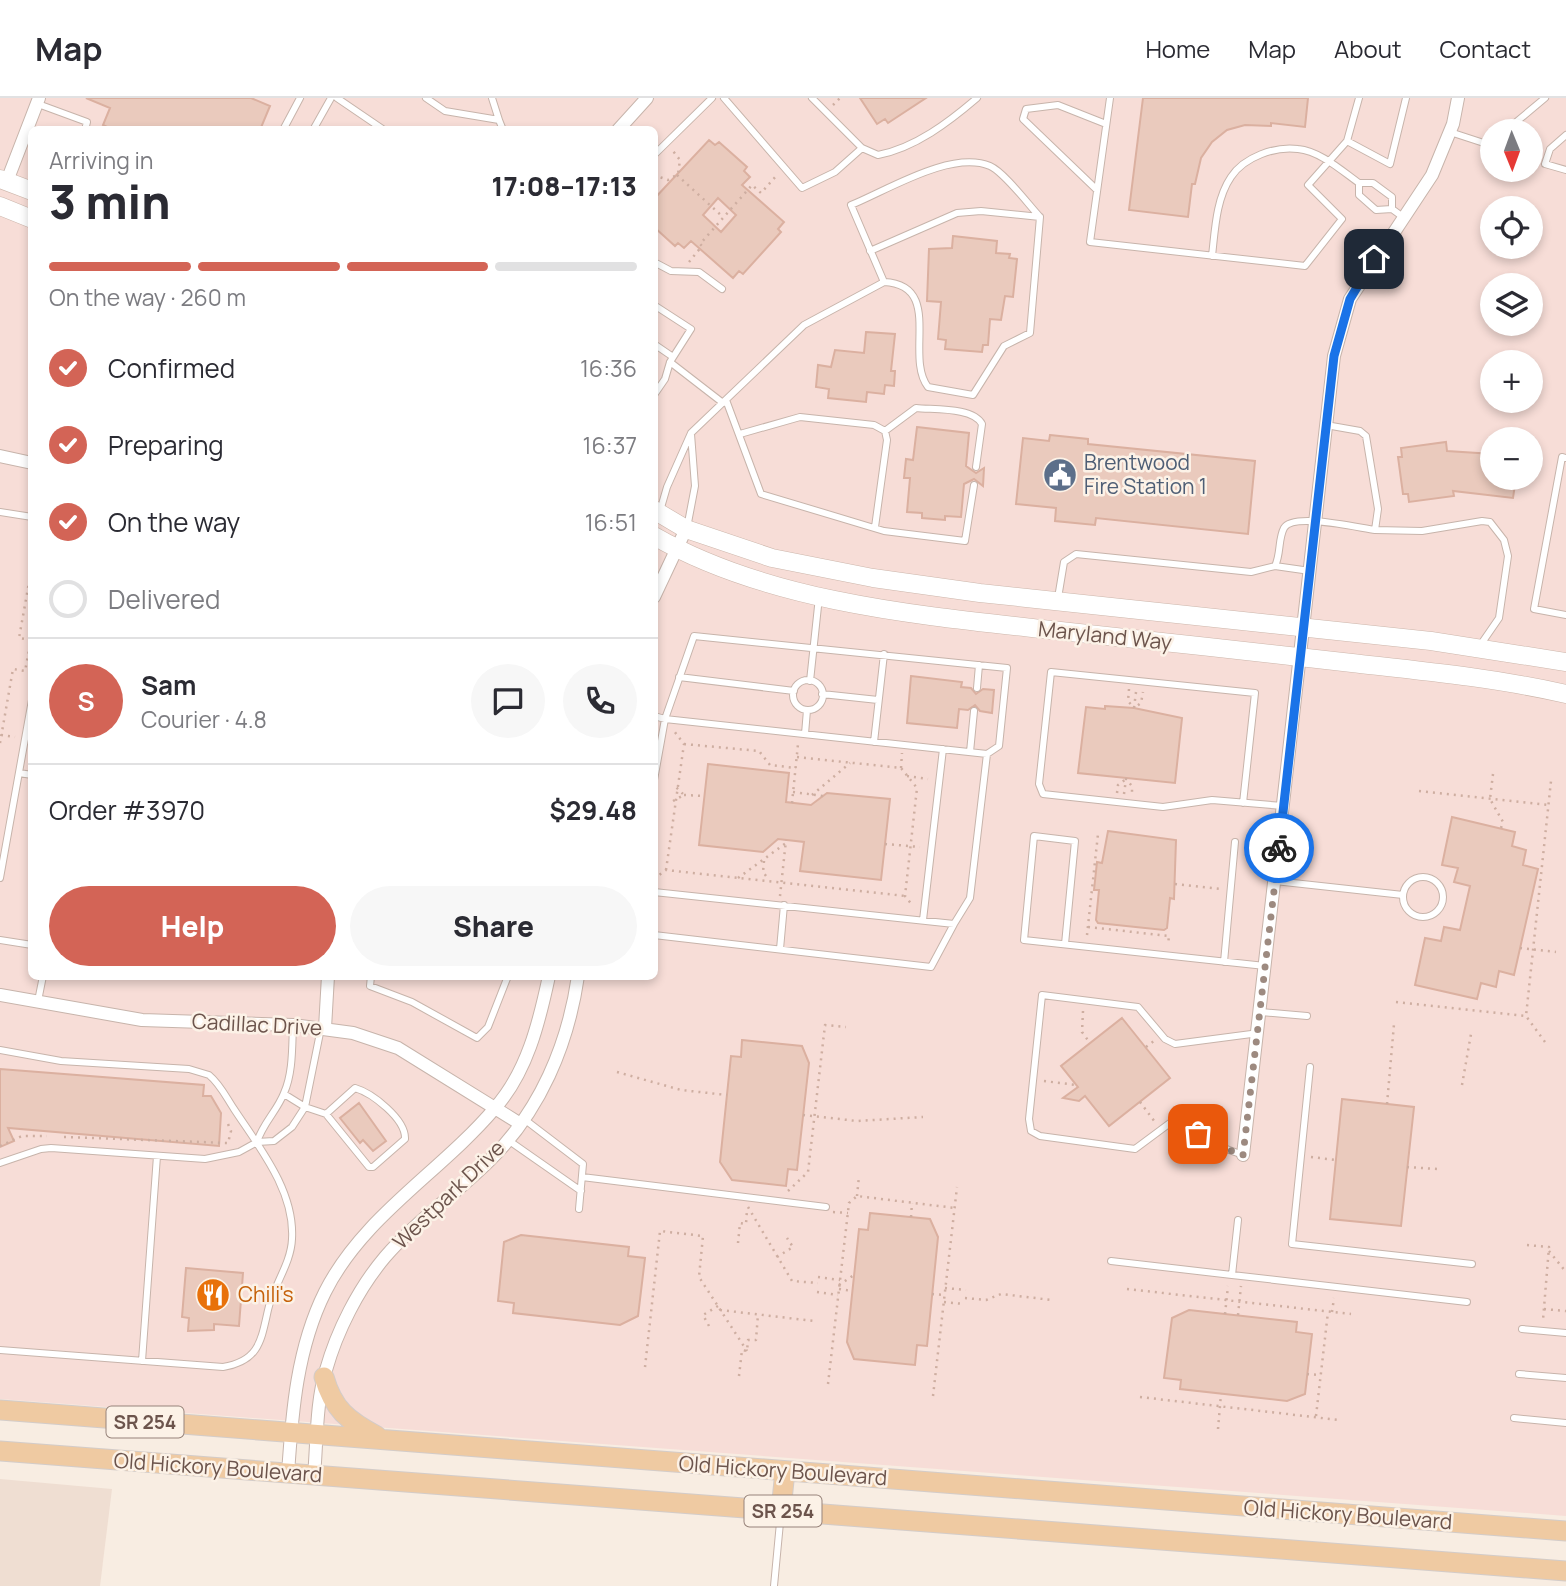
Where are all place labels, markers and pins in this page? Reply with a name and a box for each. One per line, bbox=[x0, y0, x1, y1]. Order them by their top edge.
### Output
pin bbox=[1344, 229, 1404, 289]
place label: Brentwood Fire Station 1 bbox=[1084, 448, 1207, 500]
public building icon: Brentwood Fire Station 1 bbox=[1041, 456, 1079, 494]
pin bbox=[1168, 1104, 1228, 1164]
restaurant icon: Chili's bbox=[194, 1276, 232, 1314]
place label: Chili's bbox=[238, 1280, 293, 1308]

